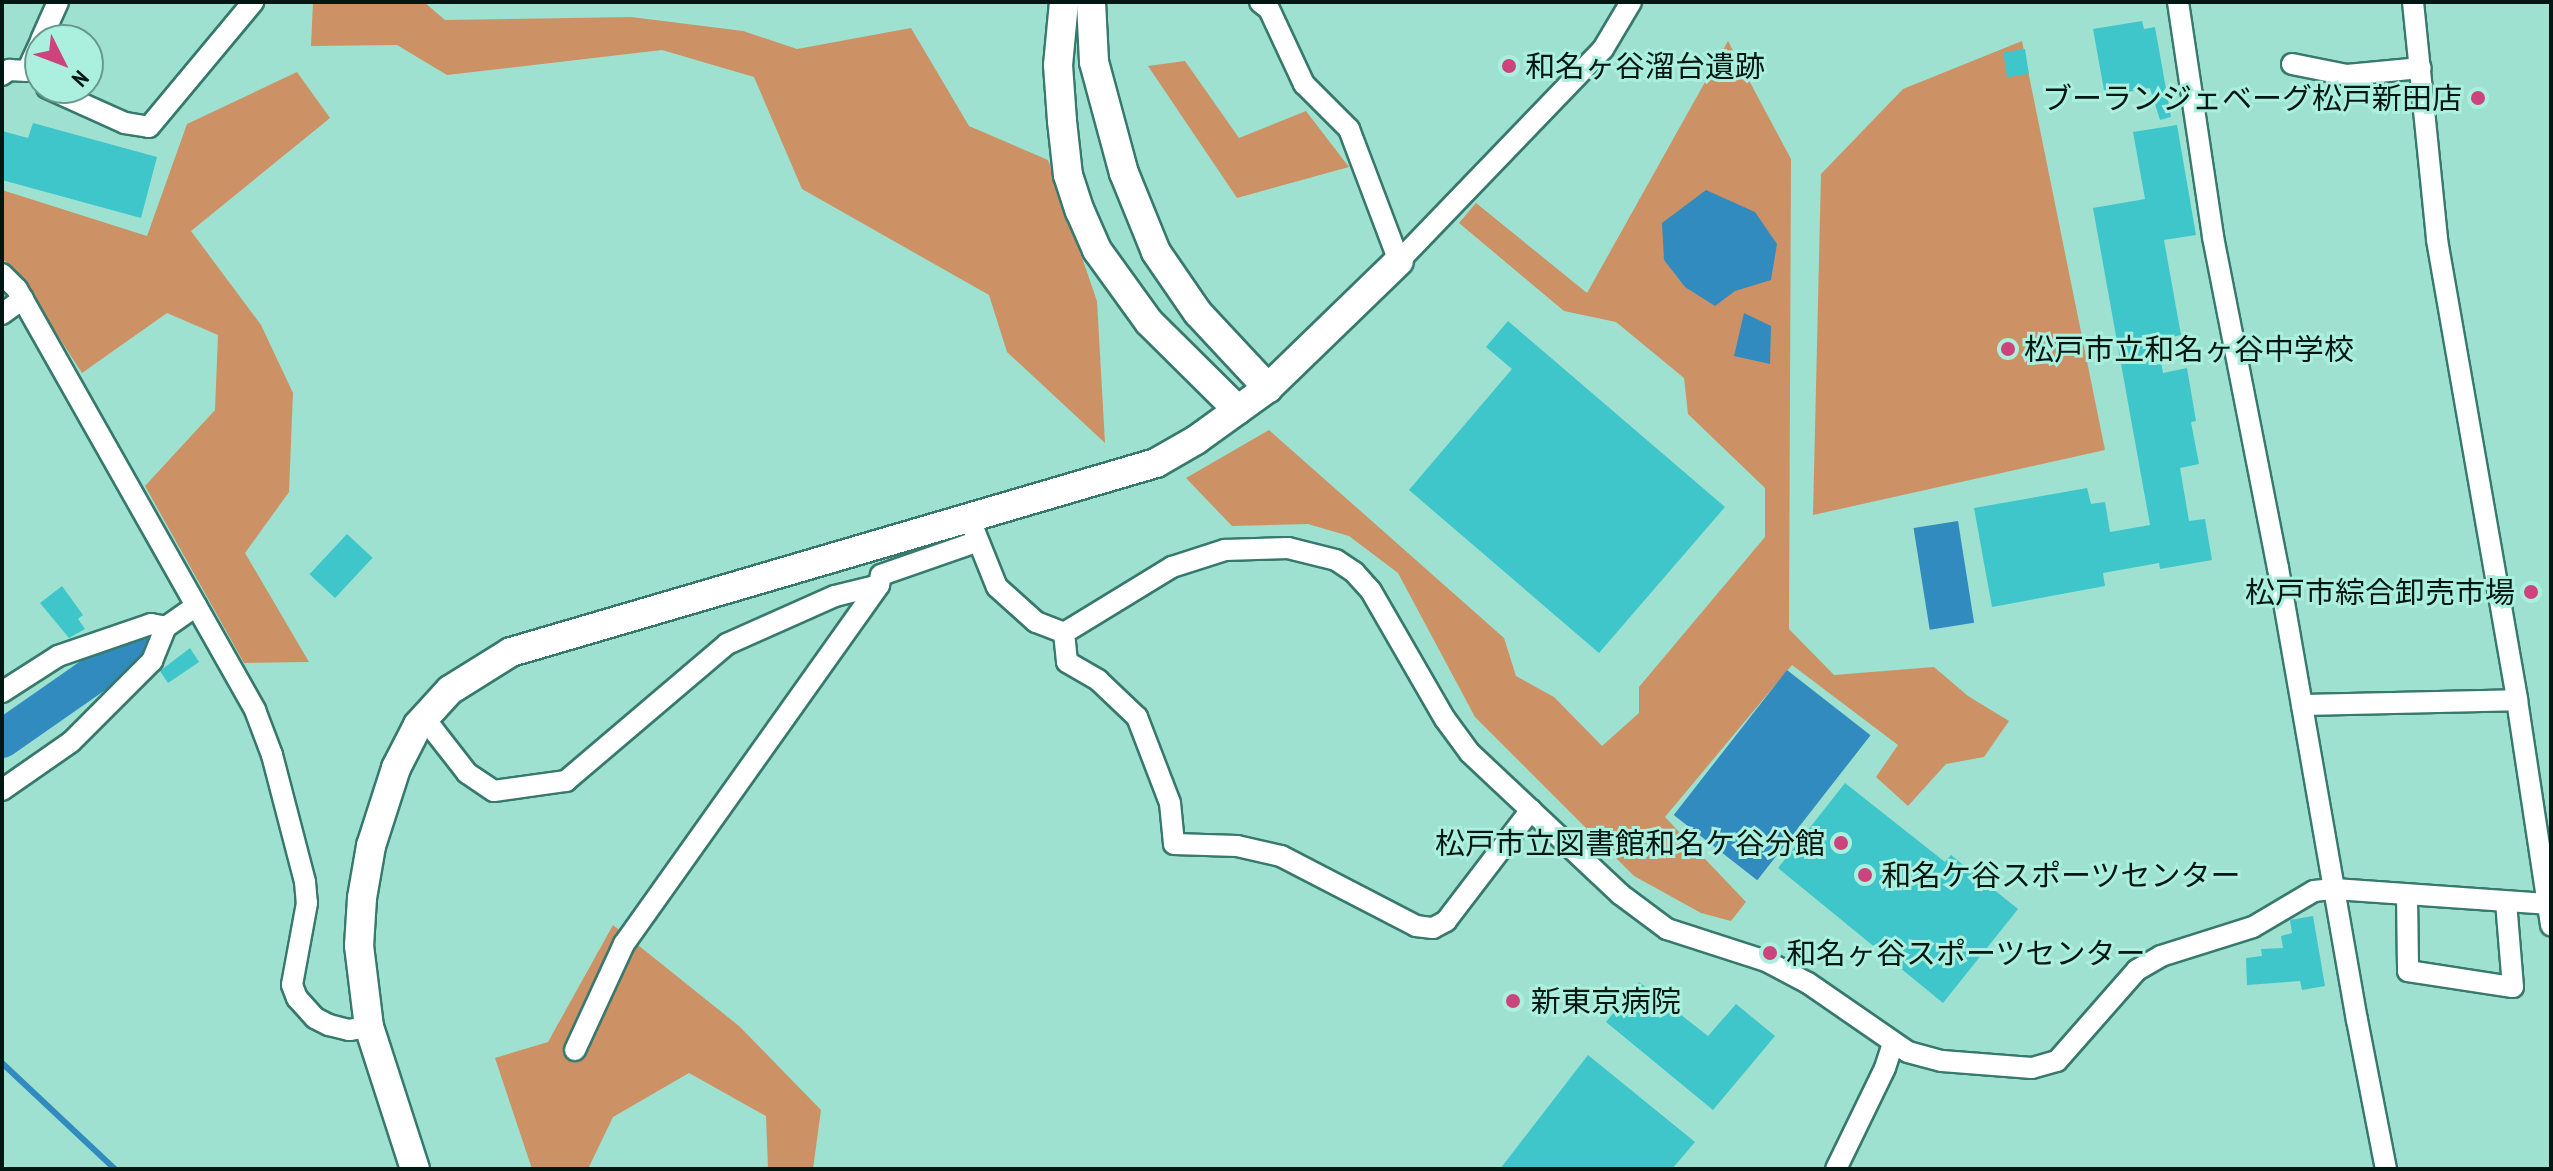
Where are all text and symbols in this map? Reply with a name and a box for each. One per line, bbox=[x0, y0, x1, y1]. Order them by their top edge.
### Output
north arrow bbox=[24, 24, 104, 104]
place label: 和名ヶ谷溜台遺跡 bbox=[1525, 48, 1765, 84]
marker: 和名ヶ谷溜台遺跡 bbox=[1500, 57, 1518, 75]
text: N bbox=[66, 65, 95, 93]
place label: ブーランジェベーグ松戸新田店 bbox=[2042, 80, 2462, 116]
marker: ブーランジェベーグ松戸新田店 bbox=[2469, 89, 2487, 107]
place label: 松戸市立和名ヶ谷中学校 bbox=[2024, 331, 2354, 367]
marker: 松戸市立和名ヶ谷中学校 bbox=[1999, 340, 2017, 358]
place label: 松戸市綜合卸売市場 bbox=[2245, 574, 2515, 610]
marker: 松戸市綜合卸売市場 bbox=[2522, 583, 2540, 601]
place label: 松戸市立図書館和名ケ谷分館 bbox=[1435, 825, 1825, 861]
marker: 松戸市立図書館和名ケ谷分館 bbox=[1832, 834, 1850, 852]
place label: 和名ケ谷スポーツセンター bbox=[1881, 857, 2241, 893]
marker: 和名ケ谷スポーツセンター bbox=[1856, 866, 1874, 884]
place label: 和名ヶ谷スポーツセンター bbox=[1786, 935, 2146, 971]
marker: 和名ヶ谷スポーツセンター bbox=[1761, 944, 1779, 962]
place label: 新東京病院 bbox=[1531, 983, 1681, 1019]
marker: 新東京病院 bbox=[1502, 990, 1524, 1012]

